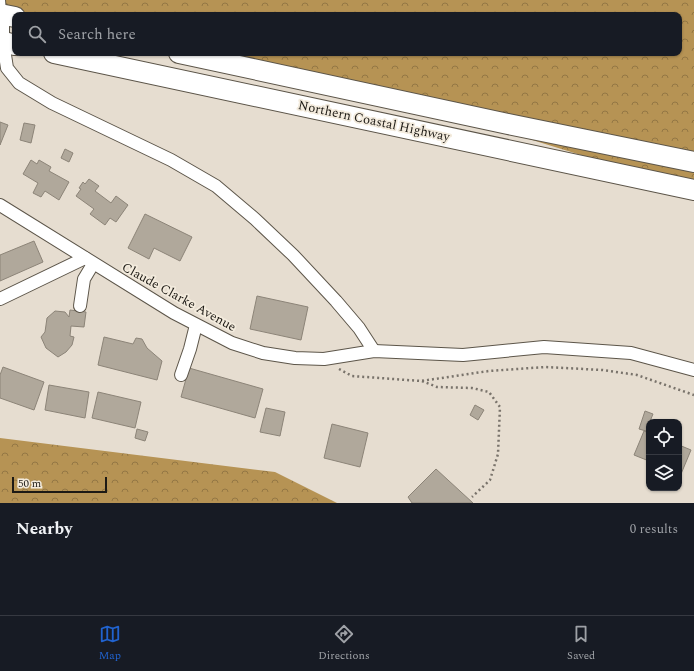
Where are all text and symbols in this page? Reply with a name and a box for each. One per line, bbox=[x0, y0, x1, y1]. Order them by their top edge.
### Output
search box bbox=[12, 12, 682, 56]
icon: search bbox=[26, 23, 48, 45]
text: Search here bbox=[58, 23, 136, 46]
street label: Northern Coastal Highway bbox=[296, 95, 452, 147]
street label: Claude Clarke Avenue bbox=[118, 257, 240, 337]
map controls bbox=[646, 419, 682, 491]
button: locate bbox=[646, 419, 682, 455]
button: layers bbox=[646, 455, 682, 491]
scale bar bbox=[12, 475, 107, 494]
text: 50 m bbox=[18, 475, 41, 492]
text: Nearby bbox=[16, 516, 72, 542]
text: 0 results bbox=[630, 519, 678, 539]
tab: Map bbox=[99, 623, 121, 664]
tab: Directions bbox=[318, 623, 370, 664]
tab: Saved bbox=[567, 623, 595, 664]

